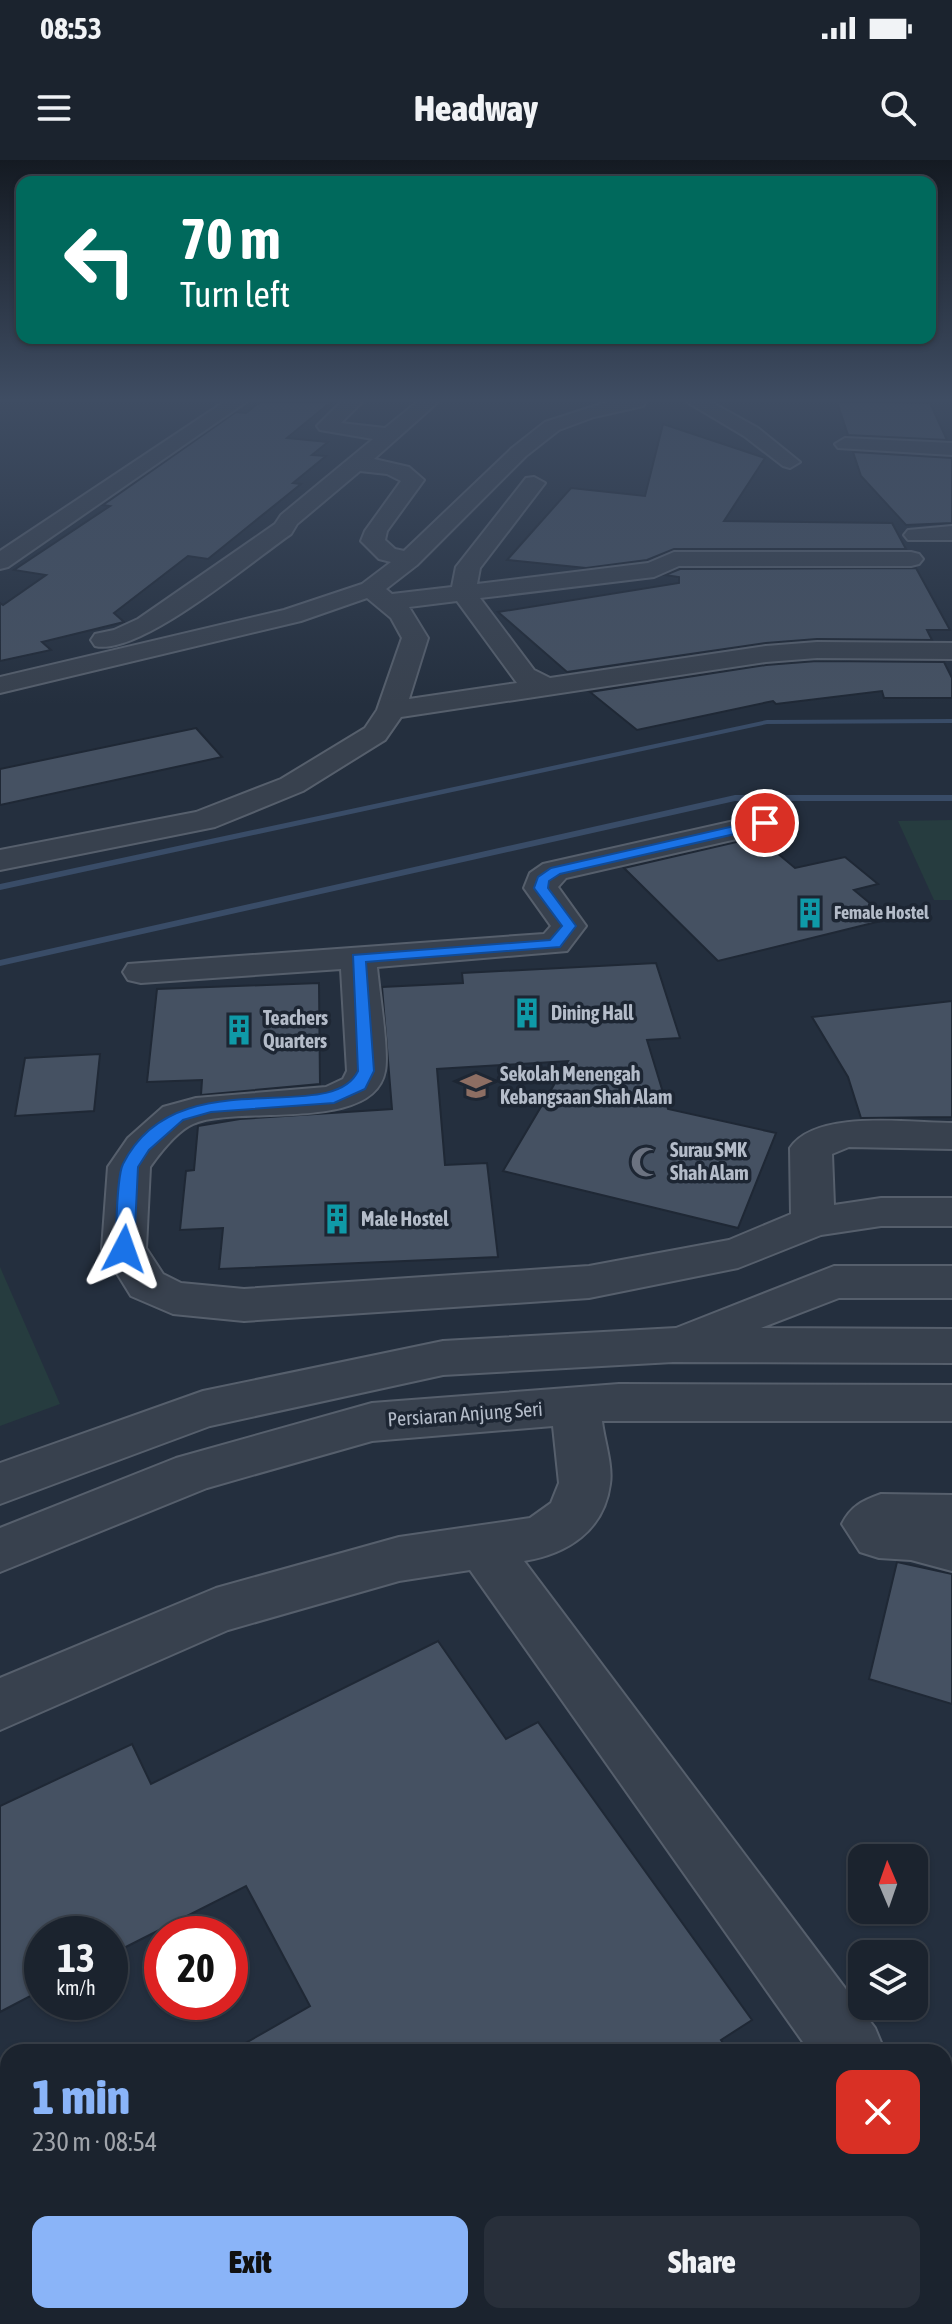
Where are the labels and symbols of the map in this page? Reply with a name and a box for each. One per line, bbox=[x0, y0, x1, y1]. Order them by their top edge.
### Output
pin bbox=[731, 789, 799, 857]
building icon: Female Hostel bbox=[793, 896, 827, 930]
place label: Female Hostel bbox=[834, 902, 929, 923]
building icon: Dining Hall bbox=[510, 996, 544, 1030]
place label: Dining Hall bbox=[551, 1001, 634, 1024]
place label: Teachers Quarters bbox=[263, 1006, 328, 1052]
building icon: Teachers Quarters bbox=[222, 1013, 256, 1047]
place label: Sekolah Menengah Kebangsaan Shah Alam bbox=[500, 1062, 672, 1108]
school or university icon: Sekolah Menengah Kebangsaan Shah Alam bbox=[459, 1069, 493, 1103]
place label: Surau SMK Shah Alam bbox=[670, 1138, 749, 1184]
mosque icon: Surau SMK Shah Alam bbox=[629, 1145, 663, 1179]
building icon: Male Hostel bbox=[320, 1202, 354, 1236]
position arrow bbox=[82, 1207, 166, 1291]
place label: Male Hostel bbox=[361, 1207, 449, 1230]
street label: Persiaran Anjung Seri bbox=[387, 1397, 543, 1430]
north arrow bbox=[848, 1844, 928, 1924]
speed limit sign: 20 bbox=[144, 1916, 248, 2020]

